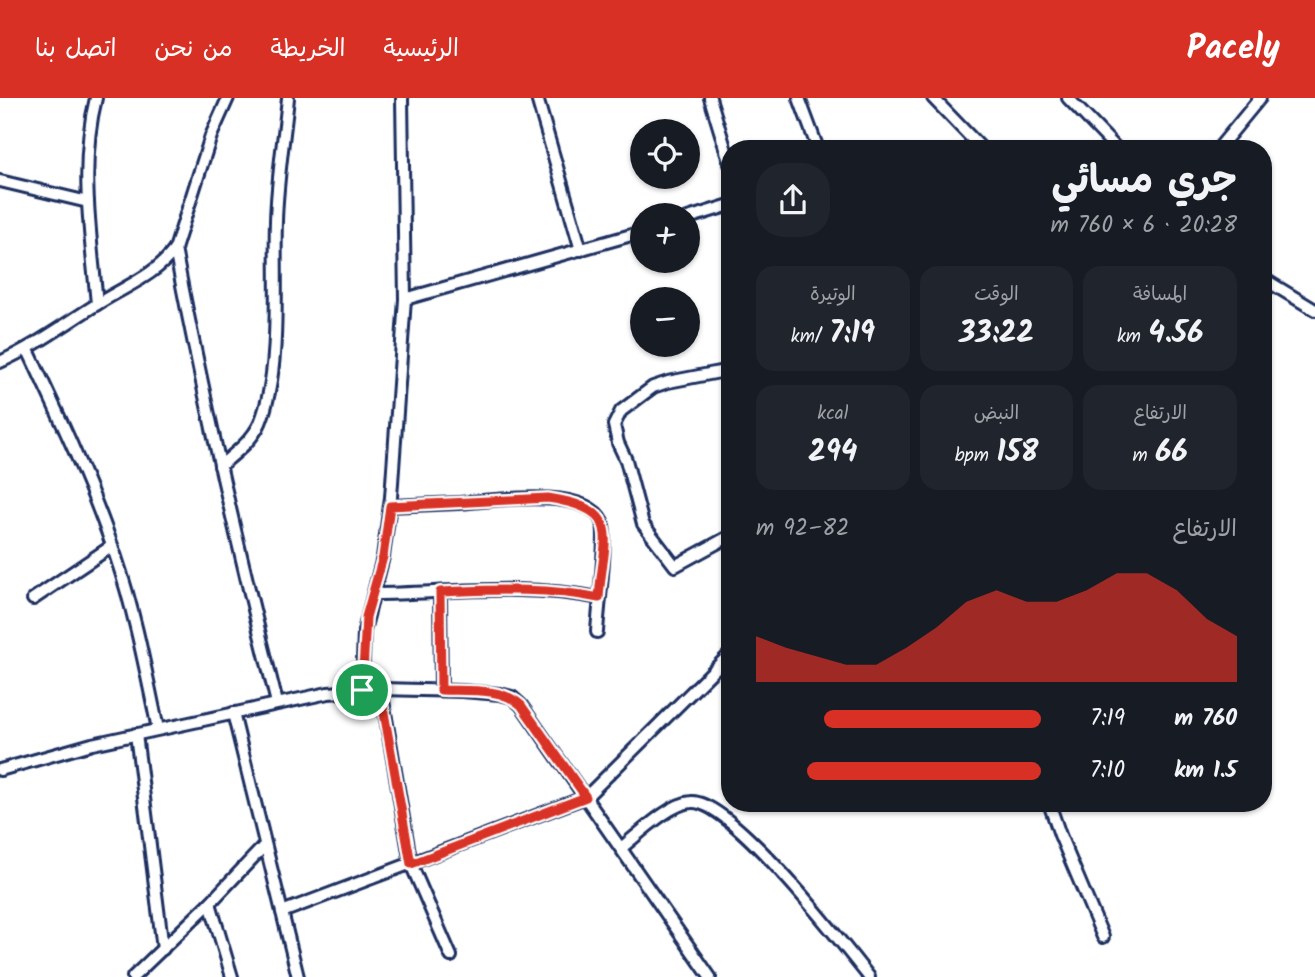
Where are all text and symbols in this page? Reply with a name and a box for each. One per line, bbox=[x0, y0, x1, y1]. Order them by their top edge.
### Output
text: Pacely bbox=[1187, 23, 1280, 76]
text: اتصل بنا bbox=[35, 30, 116, 69]
text: من نحن bbox=[154, 30, 233, 69]
text: الخريطة bbox=[271, 30, 345, 69]
text: الرئيسية bbox=[383, 30, 459, 69]
map controls bbox=[630, 119, 700, 357]
button: locate bbox=[630, 119, 700, 189]
text: جري مسائي bbox=[1052, 152, 1237, 212]
button: share bbox=[756, 163, 830, 237]
button: + bbox=[630, 203, 700, 273]
text: 20:28 · 6 × 760 m bbox=[1050, 208, 1237, 244]
text: الوتيرة bbox=[810, 280, 856, 310]
text: الوقت bbox=[974, 280, 1019, 310]
text: المسافة bbox=[1133, 280, 1187, 310]
button: − bbox=[630, 287, 700, 357]
text: 7:19 bbox=[829, 310, 875, 358]
text: 33:22 bbox=[959, 310, 1034, 358]
text: 4.56 bbox=[1149, 310, 1203, 358]
text: /km bbox=[791, 322, 829, 352]
text: km bbox=[1117, 322, 1149, 352]
text: kcal bbox=[817, 399, 848, 429]
text: النبض bbox=[974, 399, 1019, 429]
text: الارتفاع bbox=[1134, 399, 1187, 429]
text: 294 bbox=[808, 429, 857, 477]
text: 158 bbox=[996, 429, 1038, 477]
text: 66 bbox=[1155, 429, 1188, 477]
text: bpm bbox=[955, 441, 996, 471]
text: m bbox=[1133, 441, 1155, 471]
text: 82–92 m bbox=[756, 511, 849, 547]
text: الارتفاع bbox=[1173, 512, 1237, 548]
pin bbox=[332, 660, 392, 720]
icon: arrive bbox=[343, 671, 381, 709]
text: 7:19 bbox=[1090, 701, 1125, 737]
text: 760 m bbox=[1174, 701, 1237, 737]
text: 7:10 bbox=[1090, 753, 1125, 789]
text: 1.5 km bbox=[1174, 753, 1237, 789]

